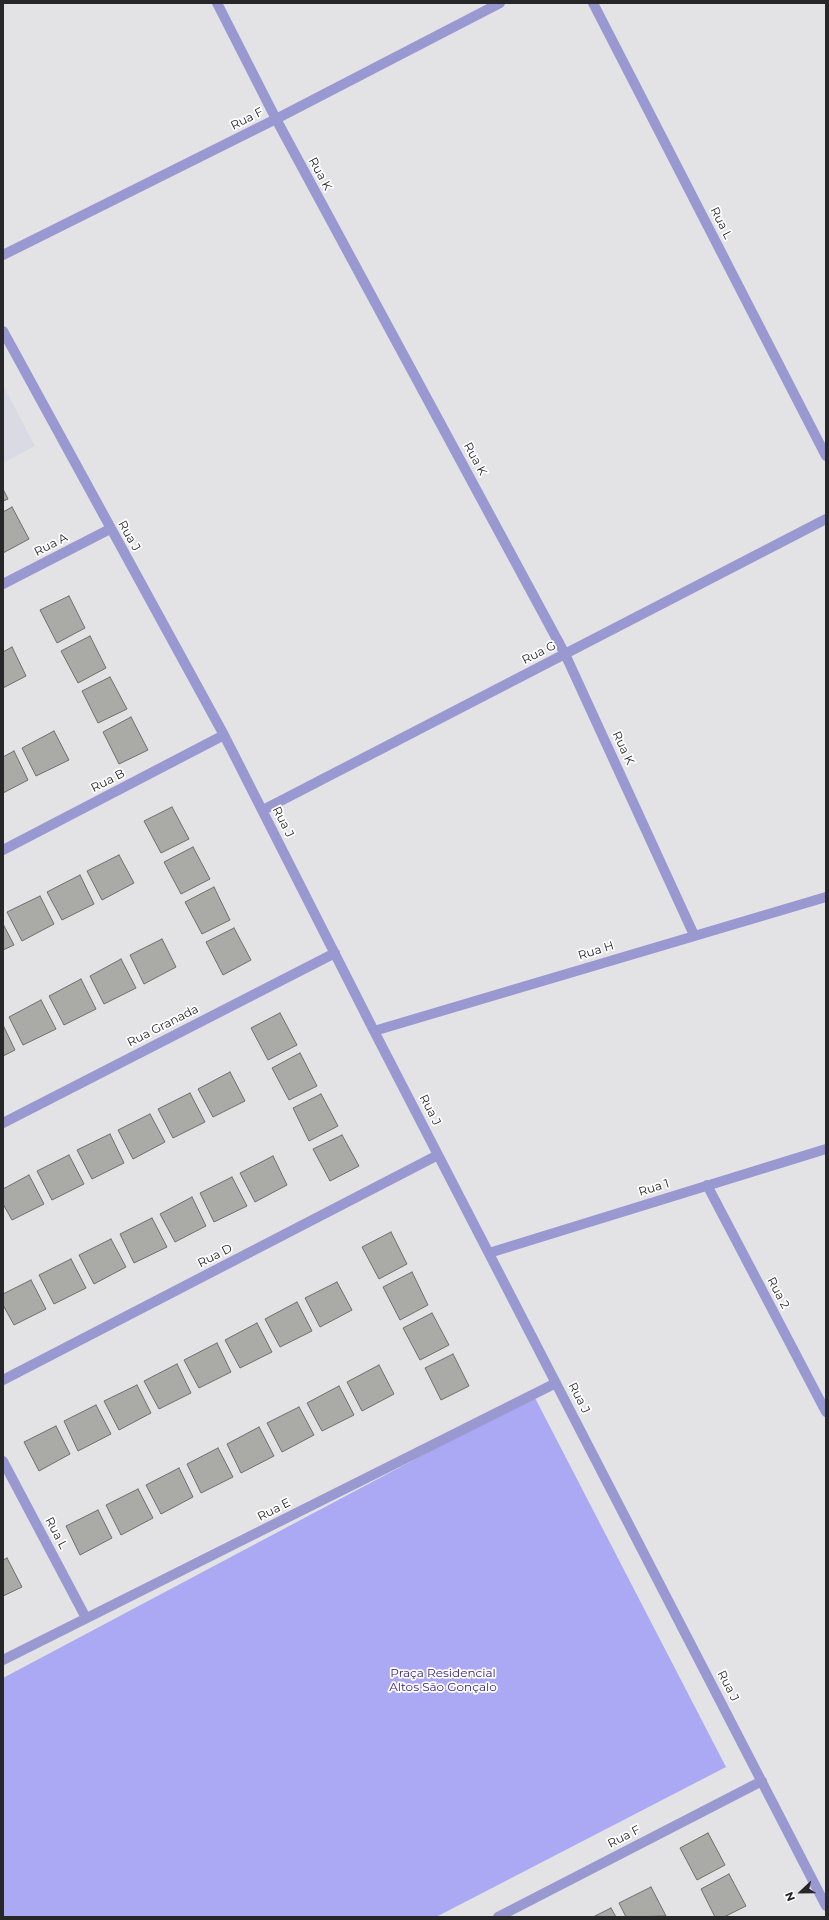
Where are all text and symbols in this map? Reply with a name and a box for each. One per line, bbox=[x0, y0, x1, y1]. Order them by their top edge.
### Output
street label: Rua F bbox=[228, 105, 266, 133]
street label: Rua K bbox=[305, 155, 335, 193]
street label: Rua L bbox=[707, 205, 735, 241]
street label: Rua K bbox=[460, 440, 490, 478]
street label: Rua J bbox=[115, 518, 143, 554]
street label: Rua A bbox=[32, 531, 70, 559]
street label: Rua G bbox=[520, 638, 558, 668]
street label: Rua K bbox=[609, 729, 637, 767]
street label: Rua B bbox=[89, 766, 127, 796]
street label: Rua J bbox=[269, 804, 297, 840]
street label: Rua H bbox=[576, 939, 616, 963]
street label: Rua Granada bbox=[125, 1002, 201, 1050]
street label: Rua J bbox=[416, 1092, 444, 1128]
street label: Rua 1 bbox=[637, 1177, 671, 1199]
street label: Rua D bbox=[195, 1241, 235, 1271]
street label: Rua 2 bbox=[764, 1275, 792, 1311]
street label: Rua J bbox=[565, 1380, 593, 1416]
street label: Rua E bbox=[255, 1496, 293, 1524]
street label: Rua L bbox=[42, 1515, 70, 1551]
park label: Praça Residencial Altos São Gonçalo bbox=[389, 1666, 497, 1694]
street label: Rua J bbox=[714, 1668, 742, 1704]
street label: Rua F bbox=[605, 1823, 643, 1851]
north arrow bbox=[781, 1872, 821, 1912]
text: N bbox=[782, 1890, 798, 1903]

